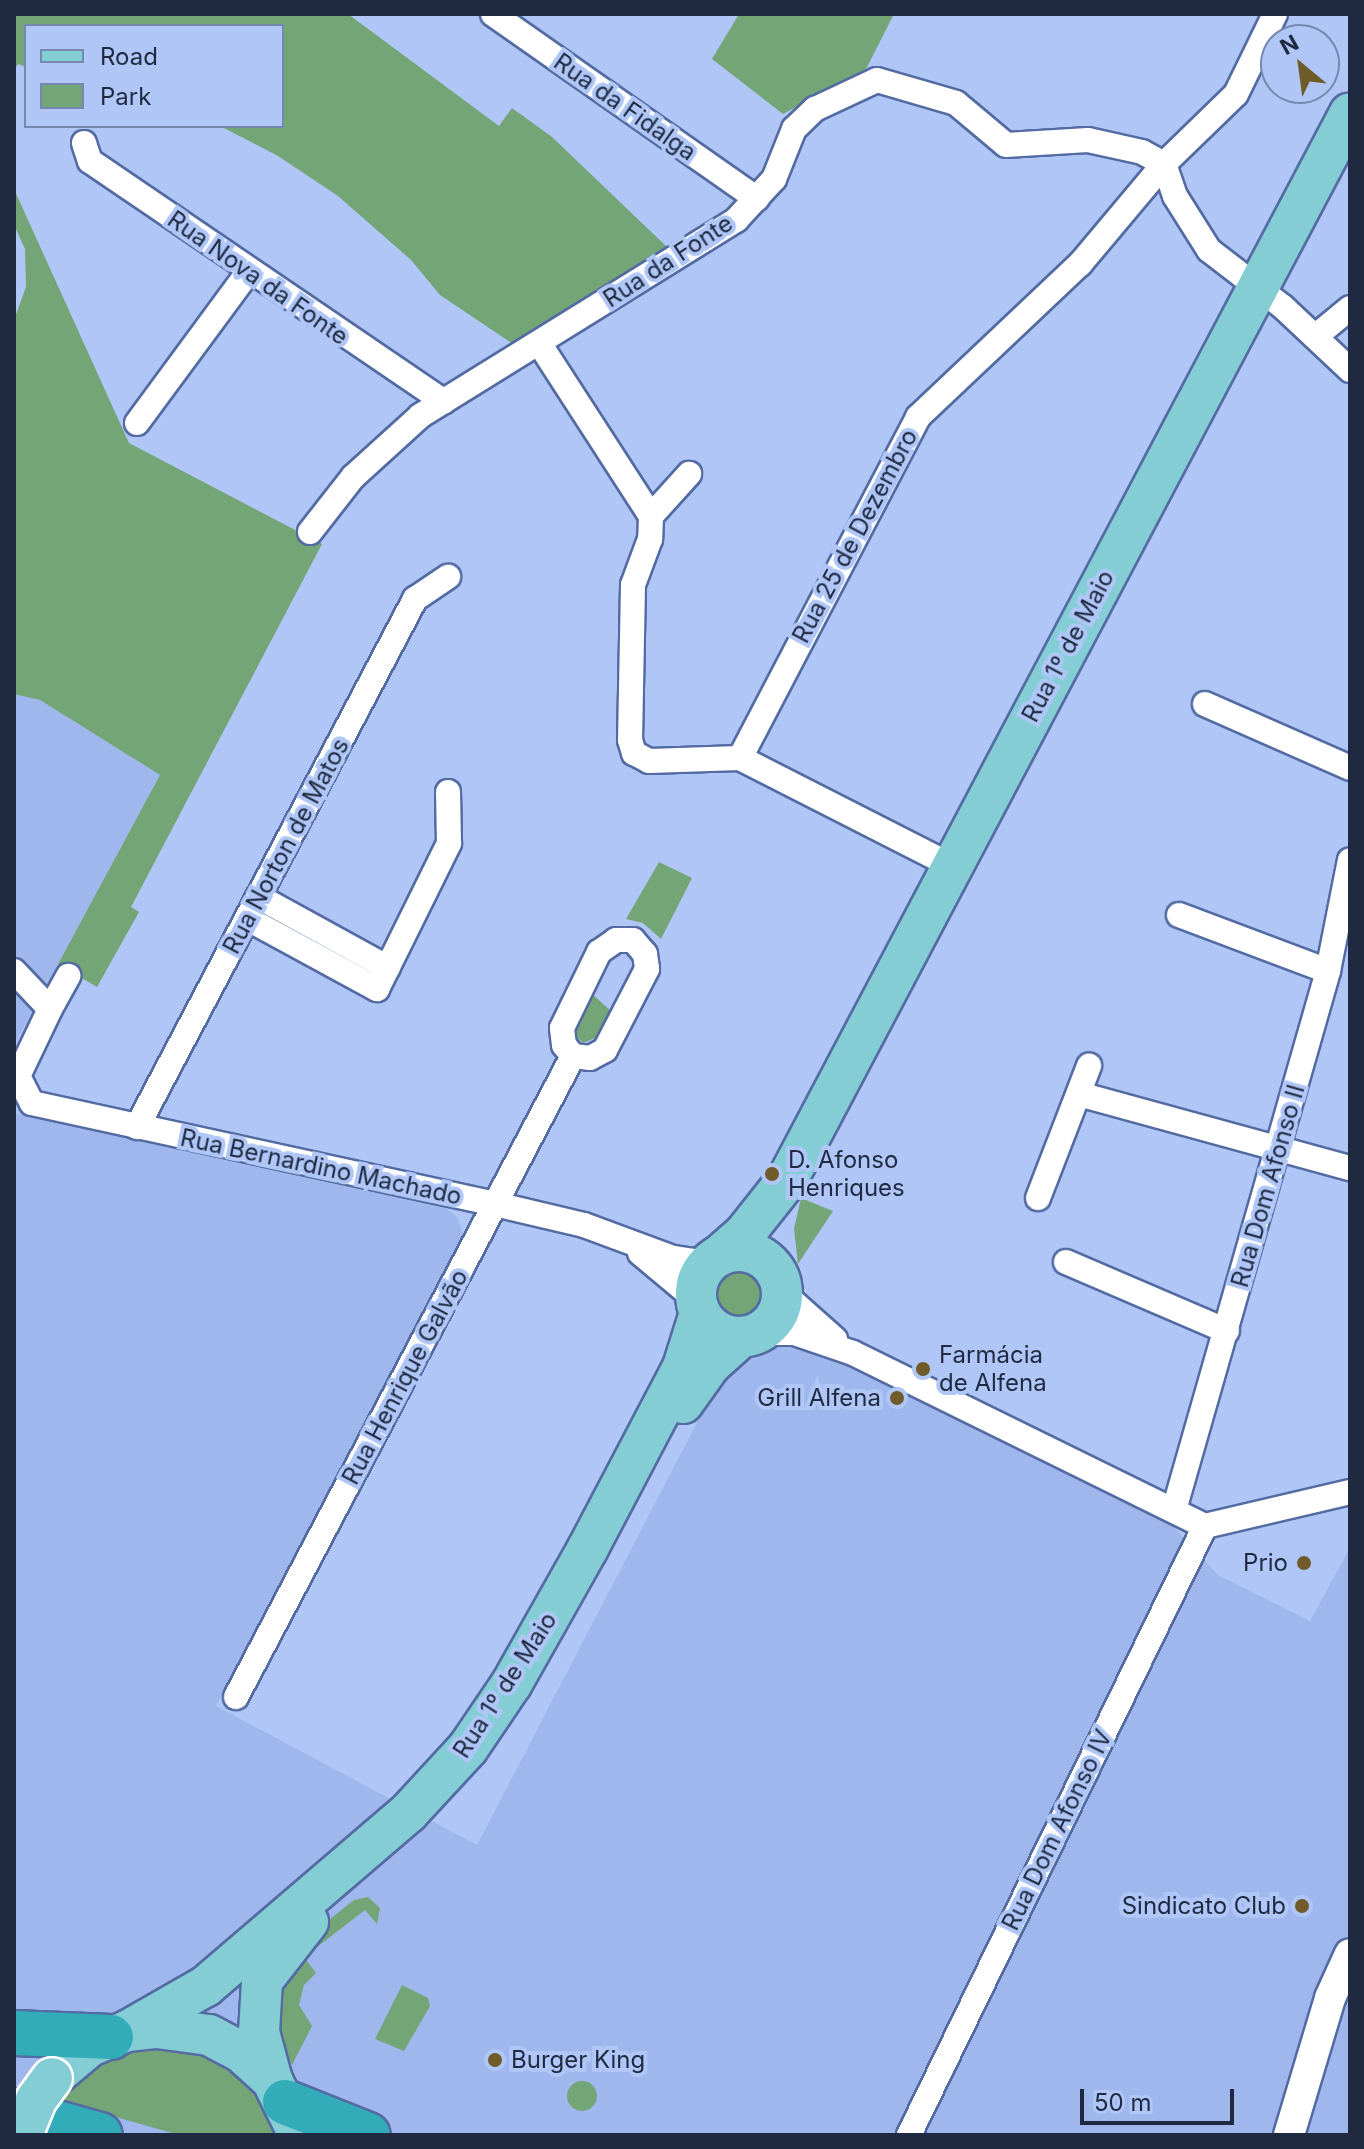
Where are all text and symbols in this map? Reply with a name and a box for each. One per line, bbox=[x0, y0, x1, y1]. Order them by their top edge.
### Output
legend bbox=[24, 24, 284, 128]
north arrow bbox=[1260, 24, 1340, 104]
text: N bbox=[1276, 29, 1303, 60]
text: Road bbox=[100, 42, 158, 71]
street label: Rua da Fidalga bbox=[548, 47, 702, 167]
text: Park bbox=[100, 82, 151, 111]
street label: Rua Nova da Fonte bbox=[162, 205, 354, 351]
street label: Rua da Fonte bbox=[598, 209, 738, 313]
street label: Rua 25 de Dezembro bbox=[786, 424, 924, 648]
street label: Rua 1º de Maio bbox=[1016, 565, 1120, 727]
street label: Rua Norton de Matos bbox=[217, 733, 355, 959]
street label: Rua Dom Afonso II bbox=[1225, 1081, 1311, 1291]
street label: Rua Bernardino Machado bbox=[178, 1123, 464, 1211]
place label: D. Afonso Henriques bbox=[788, 1146, 905, 1202]
marker: D. Afonso Henriques bbox=[763, 1165, 781, 1183]
street label: Rua Henrique Galvão bbox=[336, 1265, 474, 1489]
place label: Farmácia de Alfena bbox=[939, 1341, 1047, 1397]
marker: Farmácia de Alfena bbox=[914, 1360, 932, 1378]
place label: Grill Alfena bbox=[757, 1384, 881, 1412]
marker: Grill Alfena bbox=[888, 1389, 906, 1407]
place label: Prio bbox=[1243, 1549, 1288, 1577]
marker: Prio bbox=[1295, 1554, 1313, 1572]
street label: Rua 1º de Maio bbox=[447, 1607, 563, 1763]
street label: Rua Dom Afonso IV bbox=[996, 1725, 1118, 1935]
place label: Sindicato Club bbox=[1122, 1892, 1286, 1920]
marker: Sindicato Club bbox=[1293, 1897, 1311, 1915]
place label: Burger King bbox=[511, 2046, 645, 2074]
marker: Burger King bbox=[486, 2051, 504, 2069]
scale bar bbox=[1084, 2073, 1238, 2123]
text: 50 m bbox=[1094, 2088, 1152, 2117]

